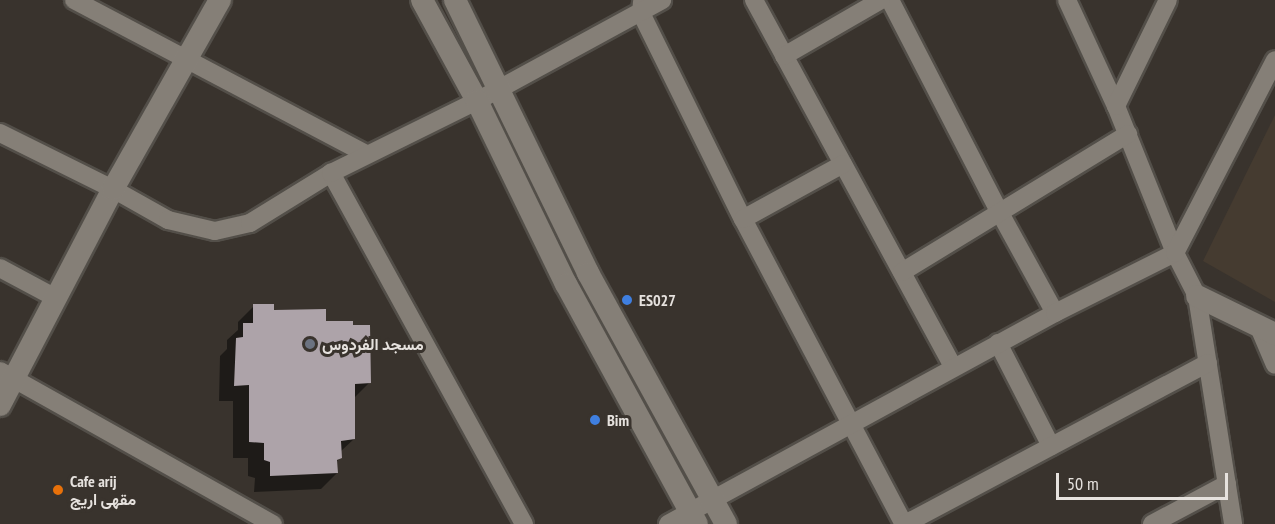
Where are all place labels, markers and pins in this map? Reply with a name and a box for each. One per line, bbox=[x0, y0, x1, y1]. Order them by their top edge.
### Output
place label: ES027 bbox=[639, 290, 676, 310]
marker: ES027 bbox=[620, 293, 634, 307]
place label: مسجد الفردوس bbox=[322, 334, 424, 354]
marker: مسجد الفردوس bbox=[303, 337, 317, 351]
place label: Bim bbox=[607, 410, 629, 430]
marker: Bim bbox=[588, 413, 602, 427]
place label: Cafe arij مقهى اريج bbox=[70, 471, 136, 509]
marker: Cafe arij مقهى اريج bbox=[51, 483, 65, 497]

